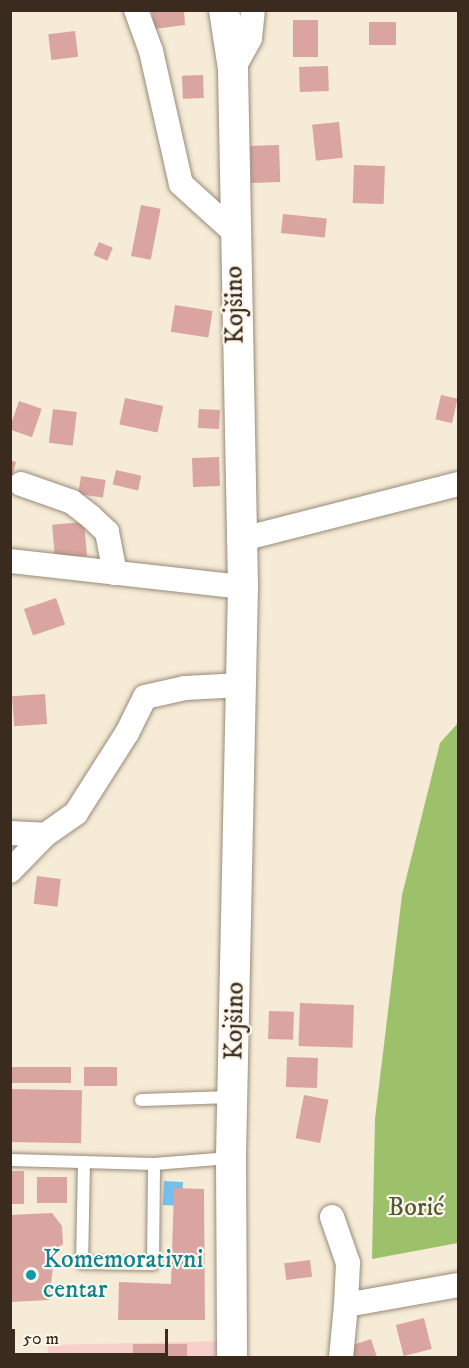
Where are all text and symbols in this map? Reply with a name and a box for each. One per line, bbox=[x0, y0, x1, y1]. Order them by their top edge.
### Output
street label: Kojšino bbox=[219, 266, 251, 344]
street label: Kojšino bbox=[219, 982, 251, 1060]
park label: Borić bbox=[388, 1192, 444, 1224]
place label: Komemorativni centar bbox=[43, 1244, 203, 1306]
marker: Komemorativni centar bbox=[24, 1268, 38, 1282]
scale bar bbox=[15, 1317, 171, 1355]
text: 50 m bbox=[23, 1328, 59, 1350]

